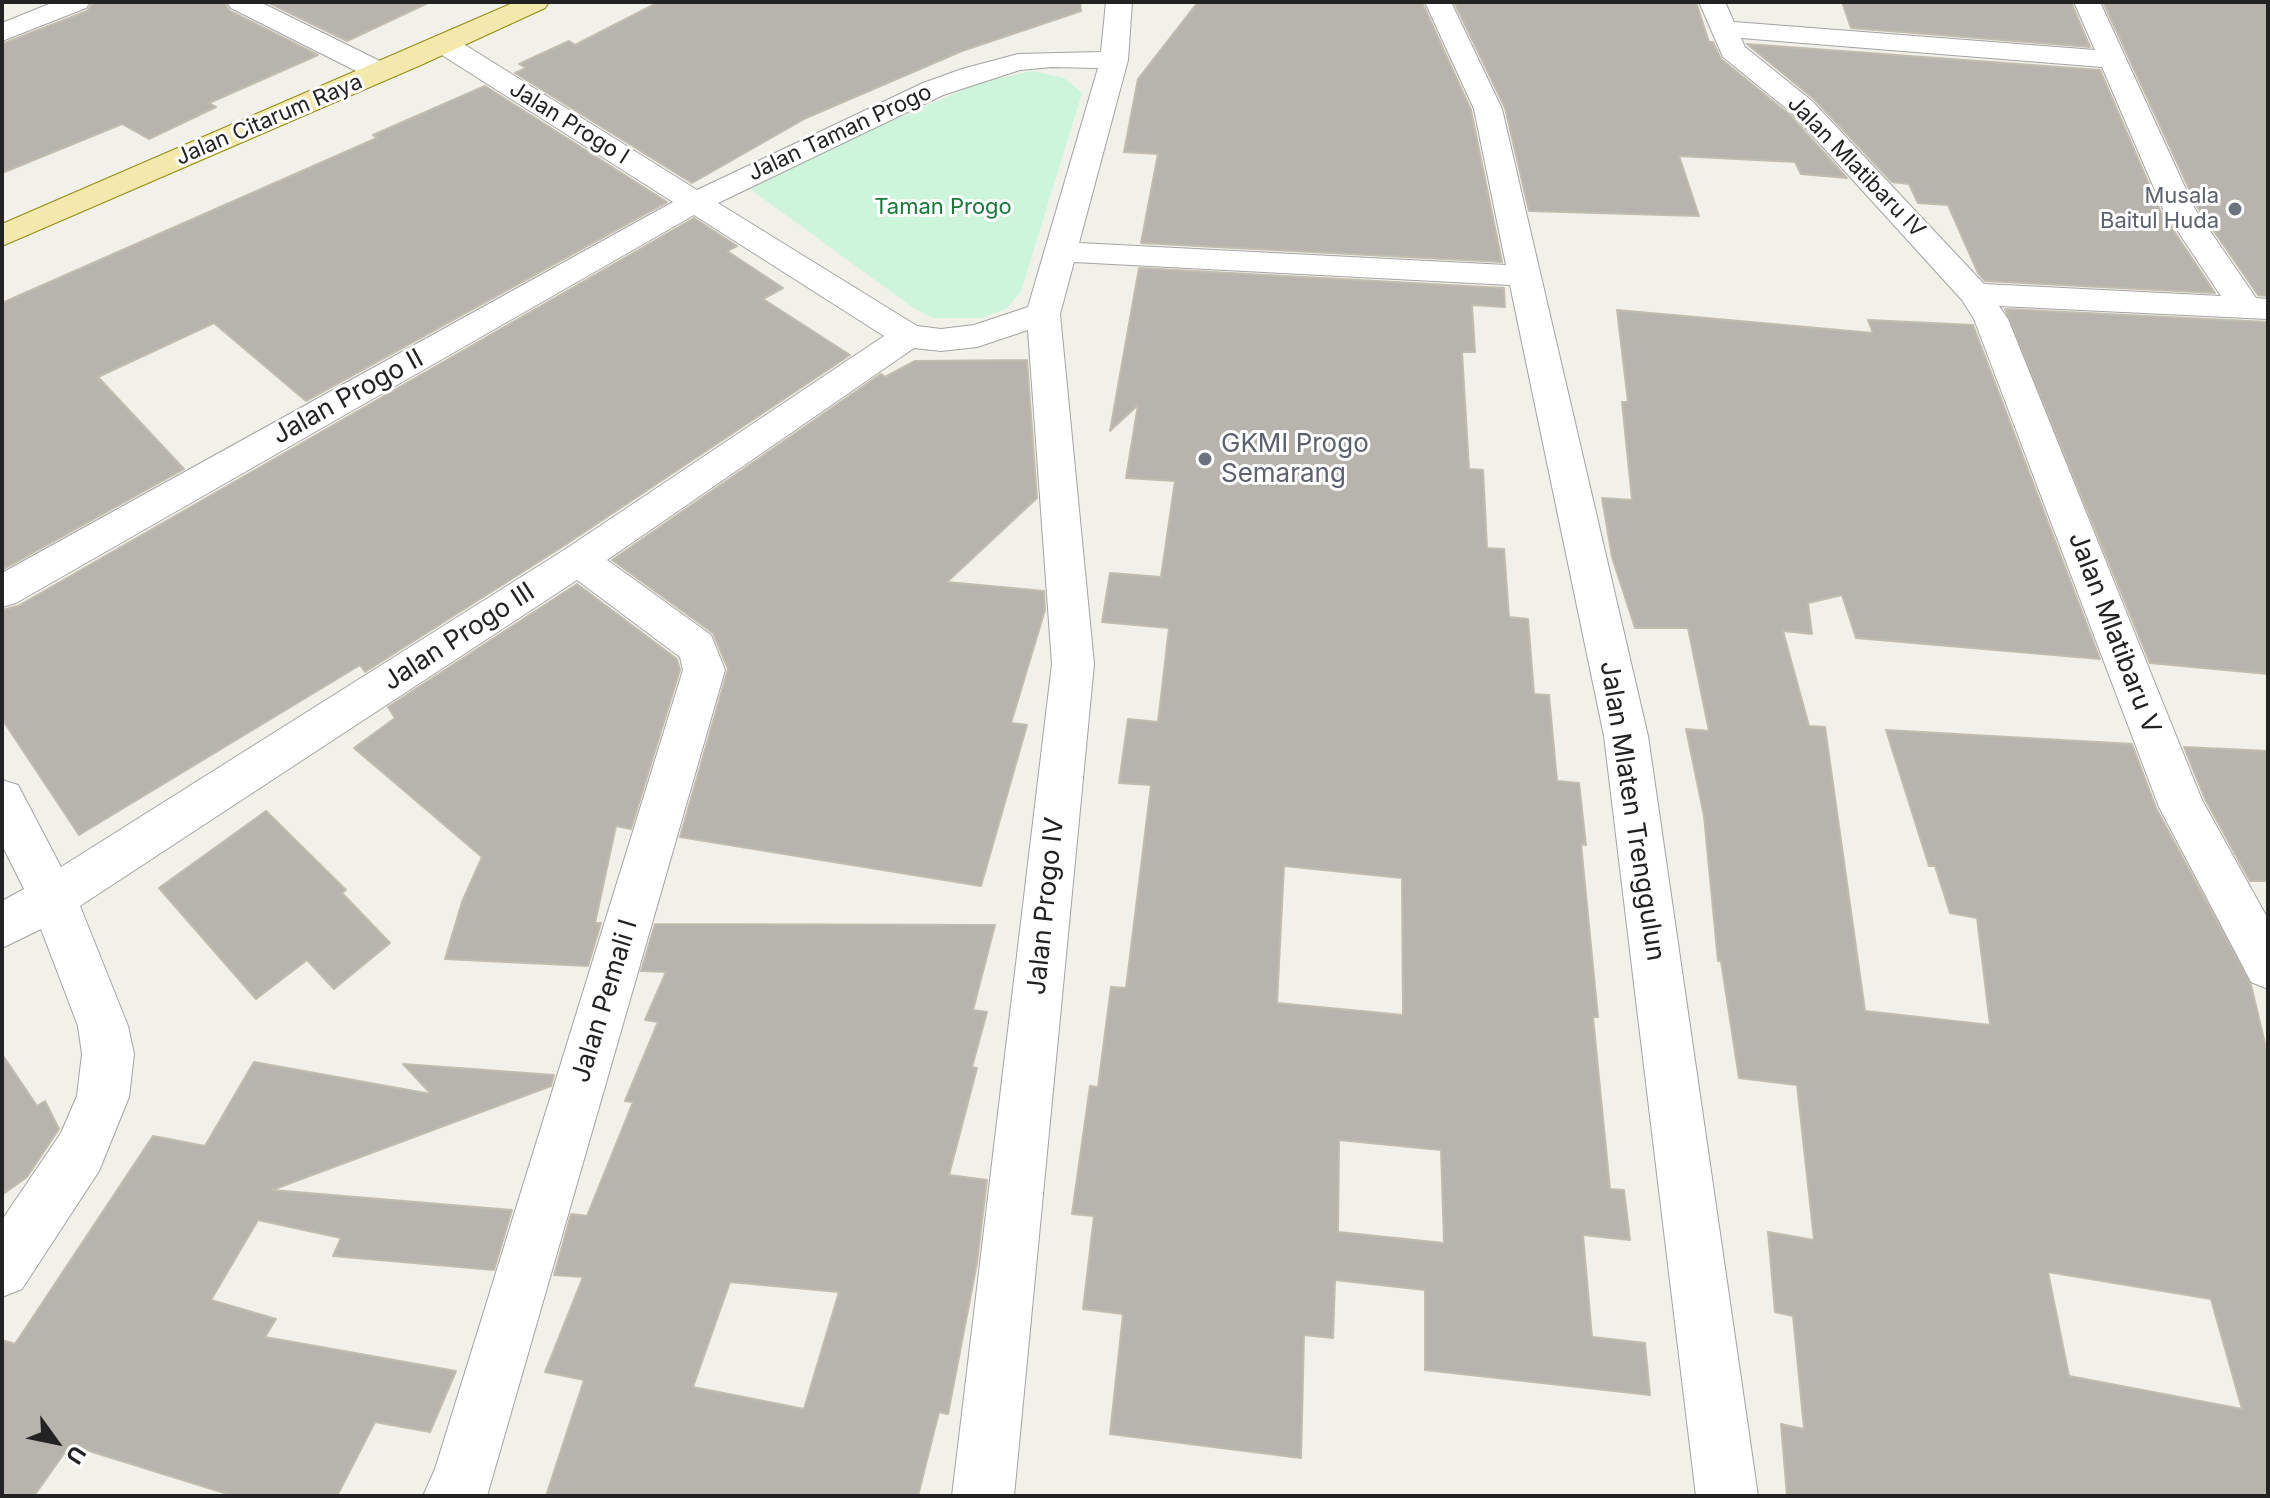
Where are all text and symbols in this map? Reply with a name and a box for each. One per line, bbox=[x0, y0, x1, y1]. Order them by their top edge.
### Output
street label: Jalan Citarum Raya bbox=[172, 69, 366, 171]
street label: Jalan Progo I bbox=[504, 76, 634, 170]
street label: Jalan Taman Progo bbox=[744, 79, 936, 187]
street label: Jalan Mlatibaru IV bbox=[1782, 91, 1930, 243]
place label: Musala Baitul Huda bbox=[2100, 183, 2219, 234]
park label: Taman Progo bbox=[874, 194, 1012, 220]
marker: Musala Baitul Huda bbox=[2226, 200, 2244, 218]
street label: Jalan Progo II bbox=[267, 343, 429, 451]
place label: GKMI Progo Semarang bbox=[1221, 428, 1369, 490]
marker: GKMI Progo Semarang bbox=[1196, 450, 1214, 468]
street label: Jalan Mlatibaru V bbox=[2061, 528, 2167, 738]
street label: Jalan Progo III bbox=[377, 576, 541, 698]
street label: Jalan Mlaten Trenggulun bbox=[1593, 659, 1671, 963]
street label: Jalan Progo IV bbox=[1021, 816, 1071, 996]
street label: Jalan Pemali I bbox=[565, 916, 645, 1086]
north arrow bbox=[16, 1402, 96, 1482]
text: U bbox=[61, 1441, 91, 1469]

